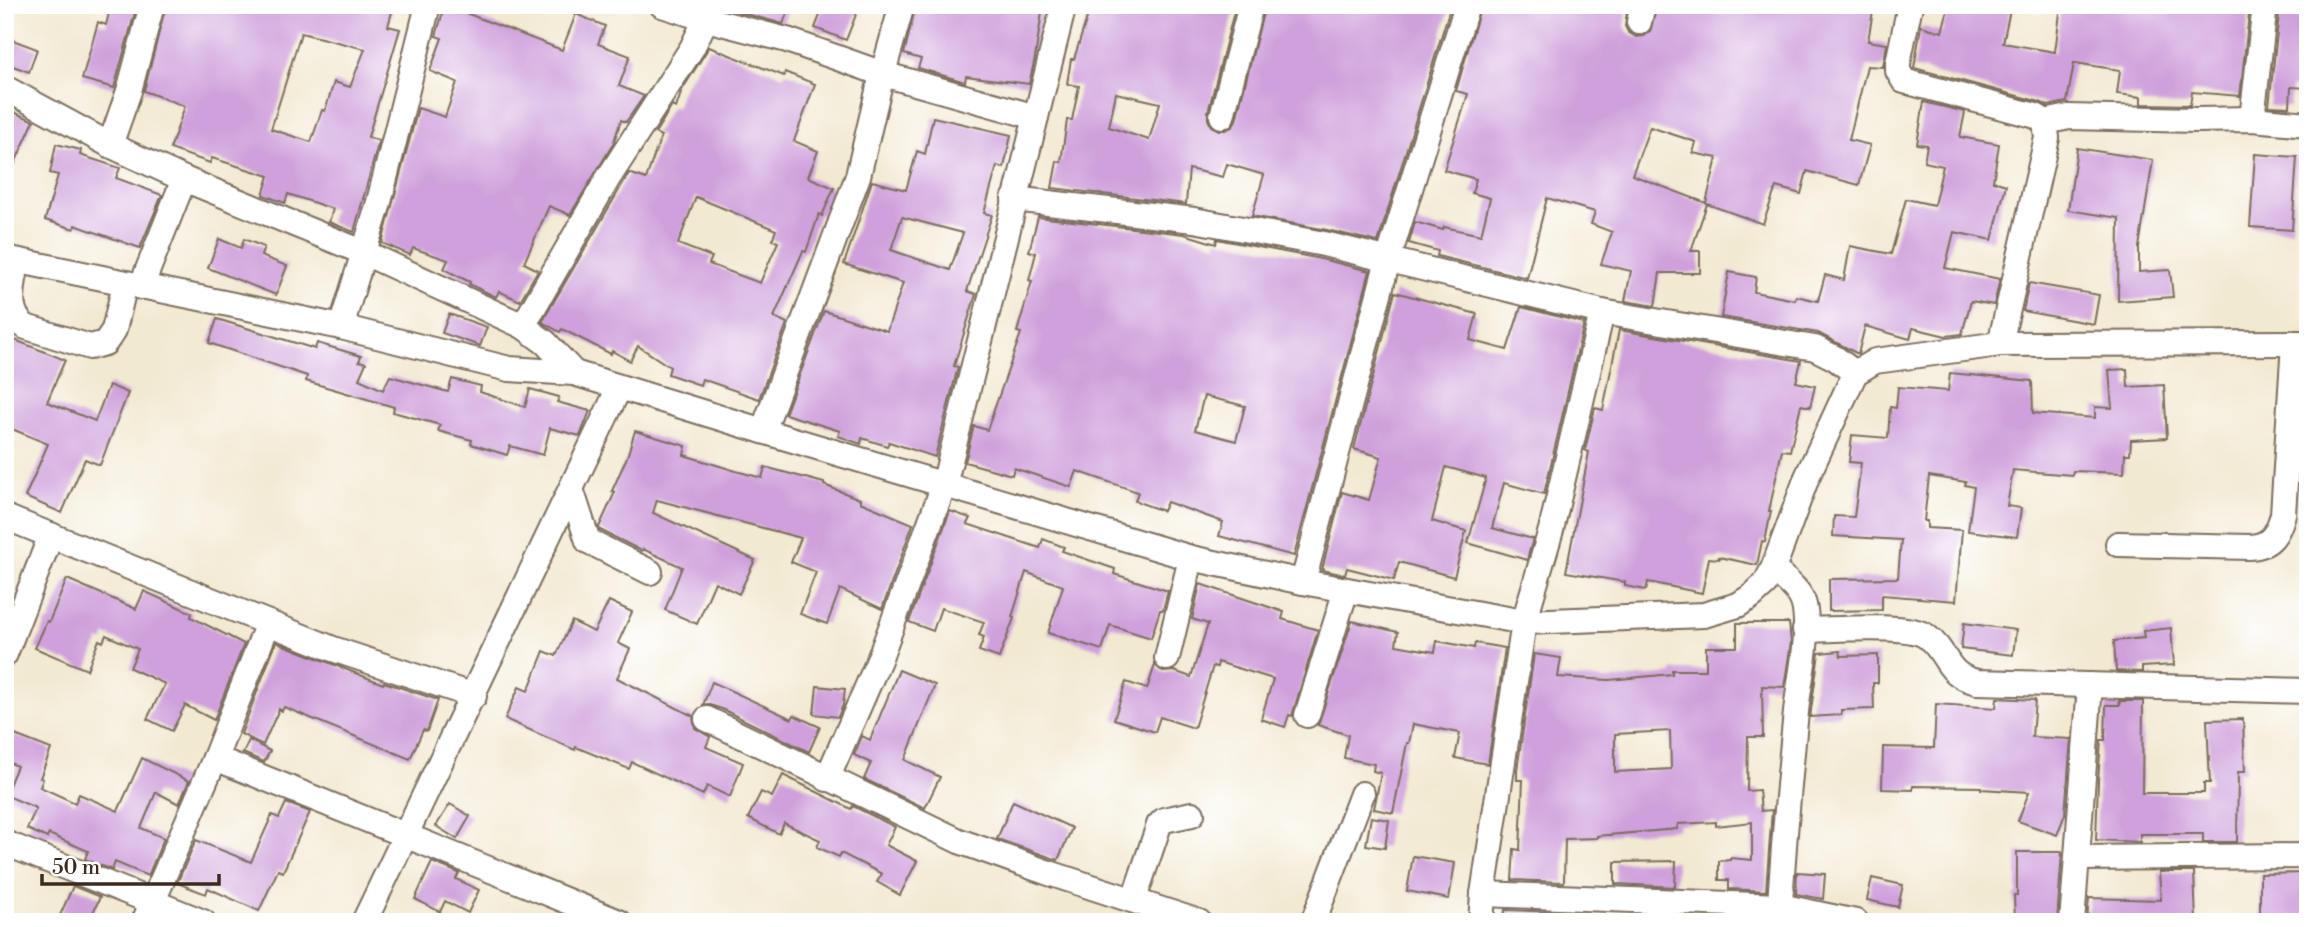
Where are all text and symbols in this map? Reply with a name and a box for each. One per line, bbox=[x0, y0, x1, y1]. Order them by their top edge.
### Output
scale bar bbox=[42, 843, 219, 887]
text: 50 m bbox=[52, 855, 100, 881]

